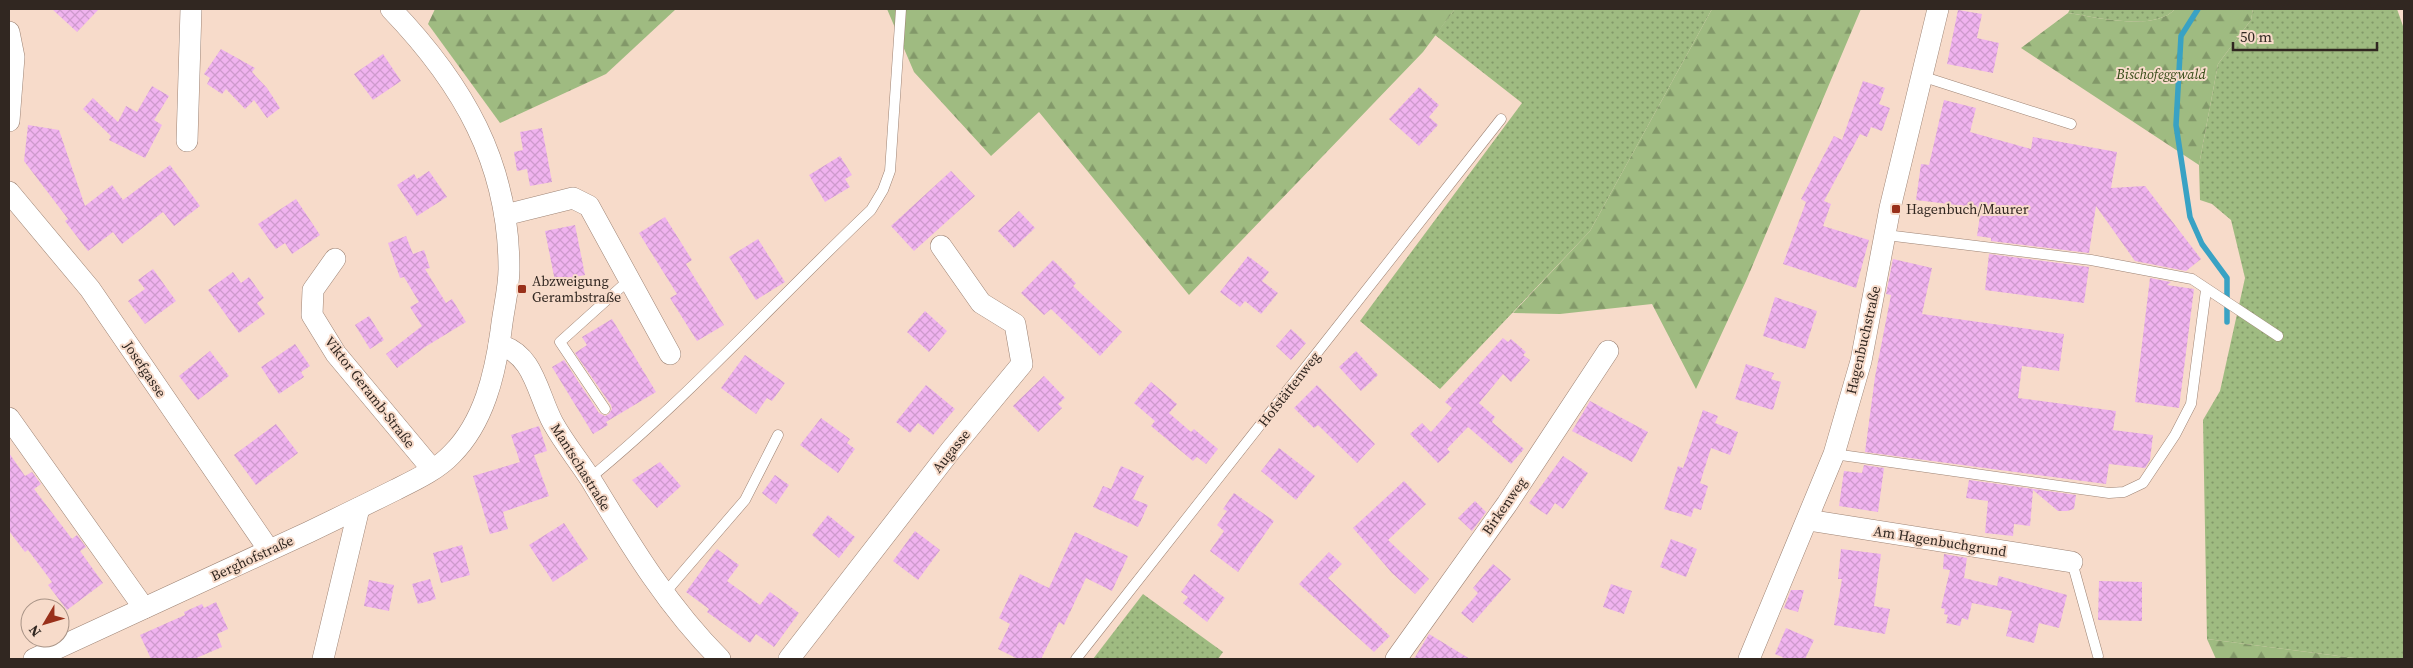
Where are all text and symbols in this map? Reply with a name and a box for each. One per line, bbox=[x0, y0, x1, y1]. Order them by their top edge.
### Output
scale bar bbox=[2233, 20, 2377, 52]
text: 50 m bbox=[2240, 26, 2272, 47]
park label: Bischofeggwald bbox=[2115, 64, 2207, 84]
place label: Hagenbuch/Maurer bbox=[1906, 199, 2029, 219]
marker: Hagenbuch/Maurer bbox=[1890, 203, 1902, 215]
place label: Abzweigung Gerambstraße bbox=[532, 271, 621, 307]
marker: Abzweigung Gerambstraße bbox=[516, 283, 528, 295]
street label: Hagenbuchstraße bbox=[1841, 284, 1885, 396]
street label: Viktor Geramb-Straße bbox=[320, 332, 420, 452]
street label: Josefgasse bbox=[118, 336, 171, 401]
street label: Hofstättenweg bbox=[1253, 347, 1325, 431]
street label: Mantschastraße bbox=[546, 419, 616, 515]
street label: Augasse bbox=[927, 425, 975, 477]
street label: Birkenweg bbox=[1477, 473, 1531, 539]
street label: Am Hagenbuchgrund bbox=[1872, 521, 2008, 561]
street label: Berghofstraße bbox=[208, 530, 296, 586]
north arrow bbox=[20, 598, 70, 648]
text: N bbox=[24, 621, 46, 641]

